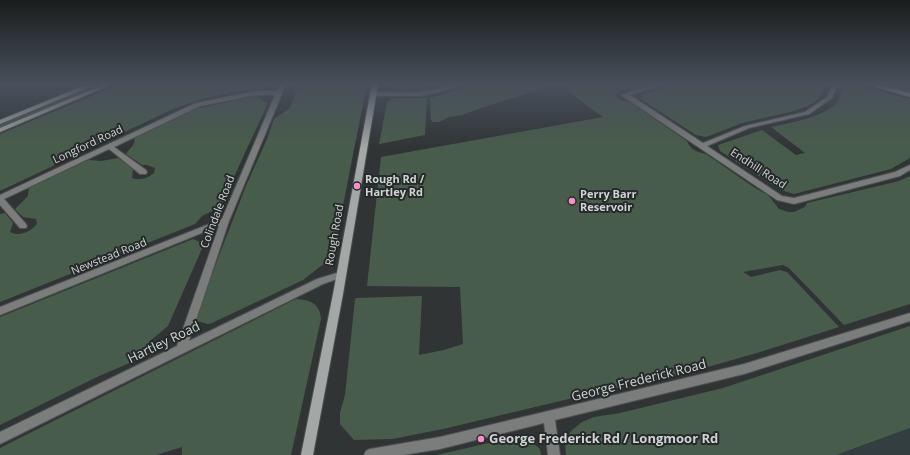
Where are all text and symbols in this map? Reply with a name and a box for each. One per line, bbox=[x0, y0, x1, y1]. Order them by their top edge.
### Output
street label: Longford Road bbox=[51, 123, 125, 167]
street label: Endhill Road bbox=[728, 146, 788, 192]
place label: Rough Rd / Hartley Rd bbox=[365, 173, 424, 199]
street label: Colindale Road bbox=[198, 174, 238, 250]
marker: Rough Rd / Hartley Rd bbox=[352, 181, 362, 191]
place label: Perry Barr Reservoir bbox=[580, 188, 637, 214]
marker: Perry Barr Reservoir bbox=[567, 196, 577, 206]
street label: Rough Road bbox=[323, 203, 347, 267]
street label: Newstead Road bbox=[69, 236, 149, 278]
street label: Hartley Road bbox=[125, 319, 203, 367]
street label: George Frederick Road bbox=[570, 357, 708, 405]
place label: George Frederick Rd / Longmoor Rd bbox=[489, 431, 718, 447]
marker: George Frederick Rd / Longmoor Rd bbox=[476, 434, 486, 444]

